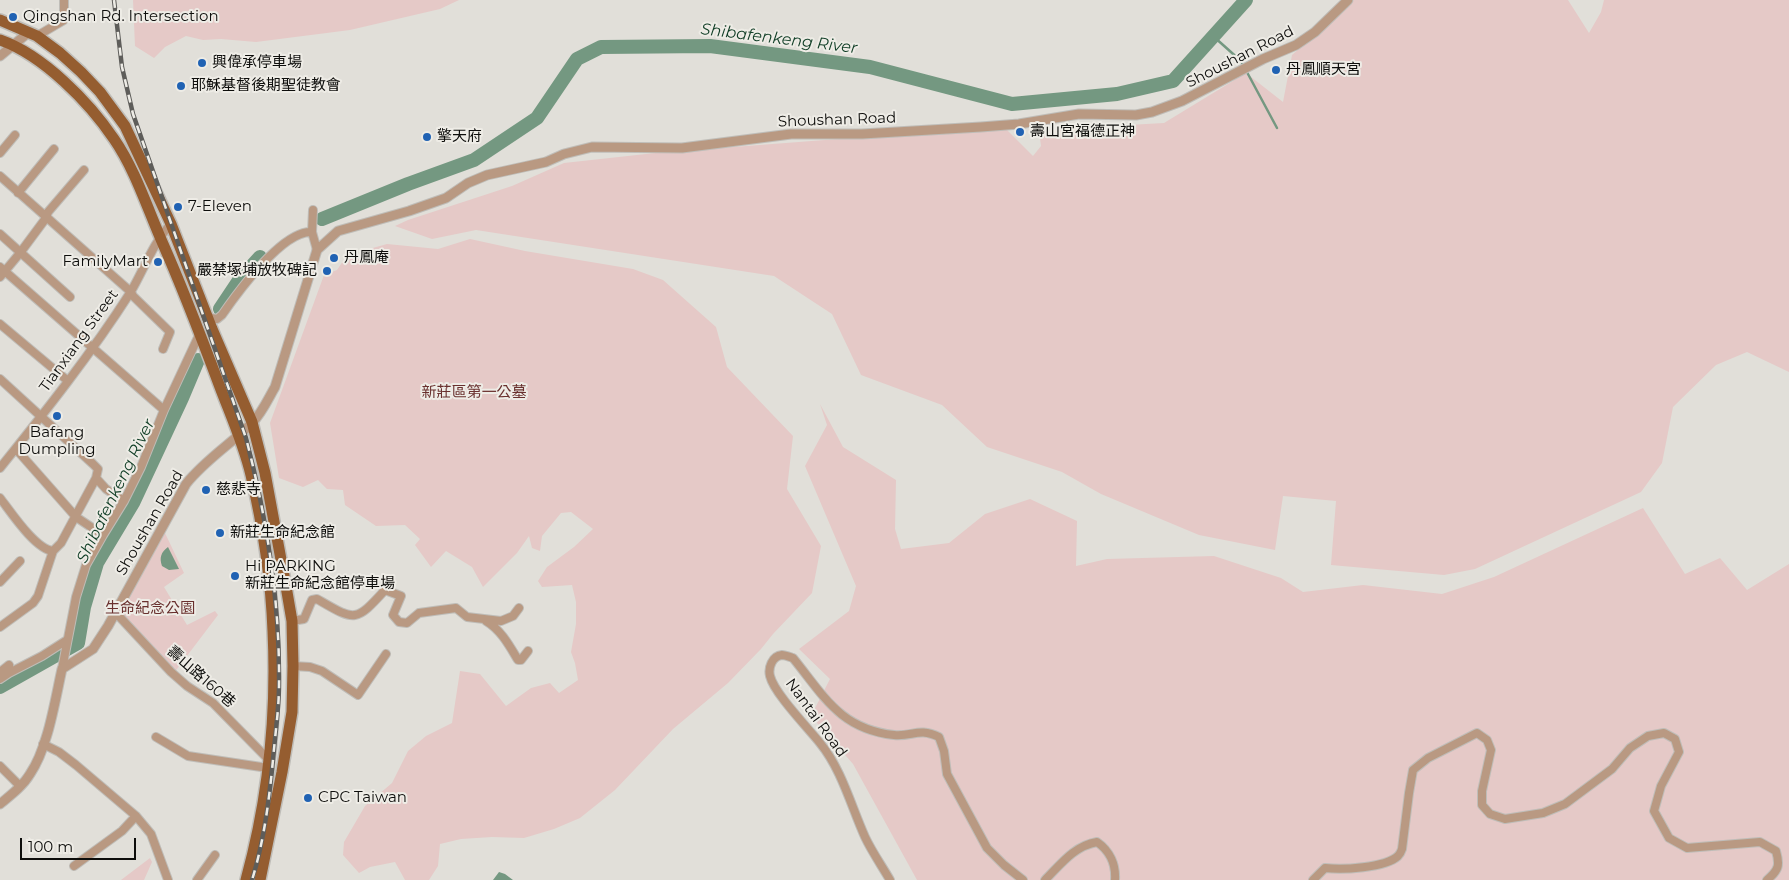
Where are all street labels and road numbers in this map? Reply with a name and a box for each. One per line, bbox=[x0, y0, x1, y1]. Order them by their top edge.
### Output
street label: Shoushan Road bbox=[1183, 22, 1297, 92]
street label: Shoushan Road bbox=[777, 109, 897, 131]
street label: Tianxiang Street bbox=[36, 286, 122, 396]
street label: Shoushan Road bbox=[113, 467, 187, 579]
street label: 壽山路160巷 bbox=[163, 642, 239, 712]
street label: Nantai Road bbox=[781, 675, 851, 761]

